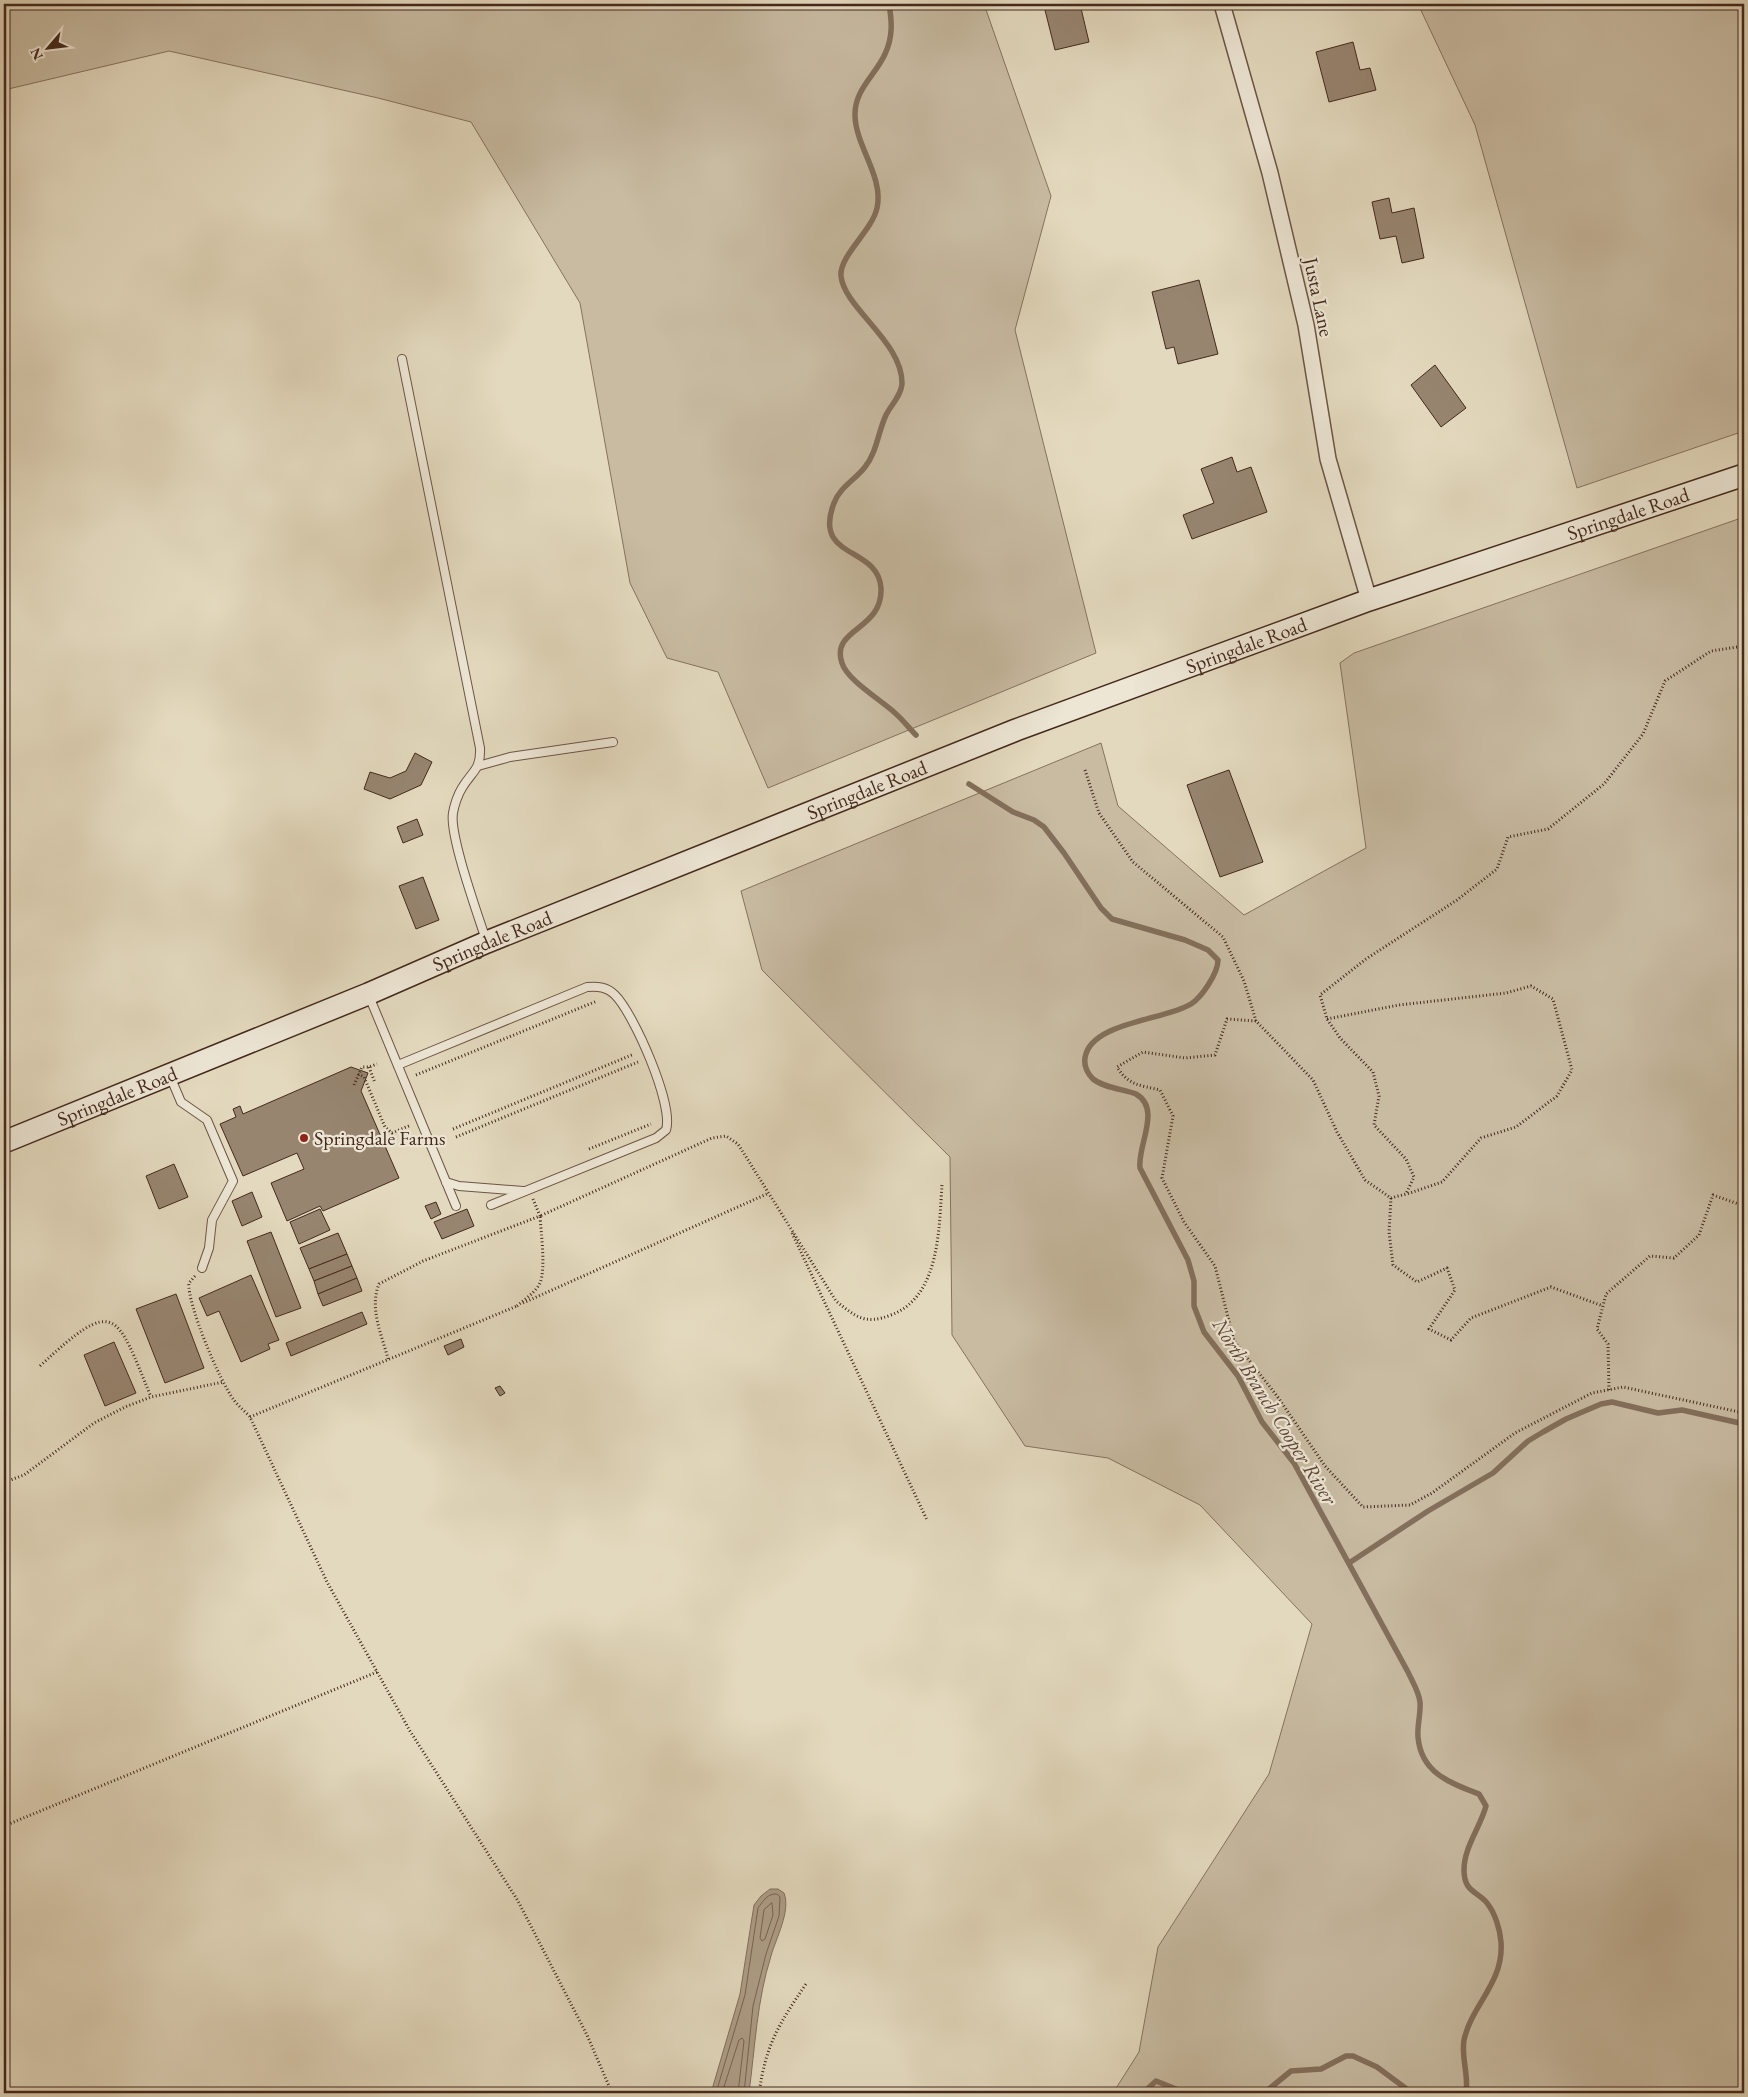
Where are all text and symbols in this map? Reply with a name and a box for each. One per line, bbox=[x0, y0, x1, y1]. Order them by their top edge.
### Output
north arrow bbox=[22, 22, 72, 72]
text: N bbox=[26, 44, 47, 63]
street label: Justa Lane bbox=[1298, 253, 1340, 339]
street label: Springdale Road bbox=[1564, 481, 1693, 546]
street label: Springdale Road bbox=[1182, 611, 1311, 679]
street label: Springdale Road bbox=[803, 754, 932, 826]
street label: Springdale Road bbox=[428, 904, 556, 977]
street label: Springdale Road bbox=[53, 1060, 182, 1132]
place label: Springdale Farms bbox=[314, 1125, 446, 1151]
marker: Springdale Farms bbox=[298, 1132, 310, 1144]
water label: North Branch Cooper River bbox=[1206, 1312, 1344, 1510]

